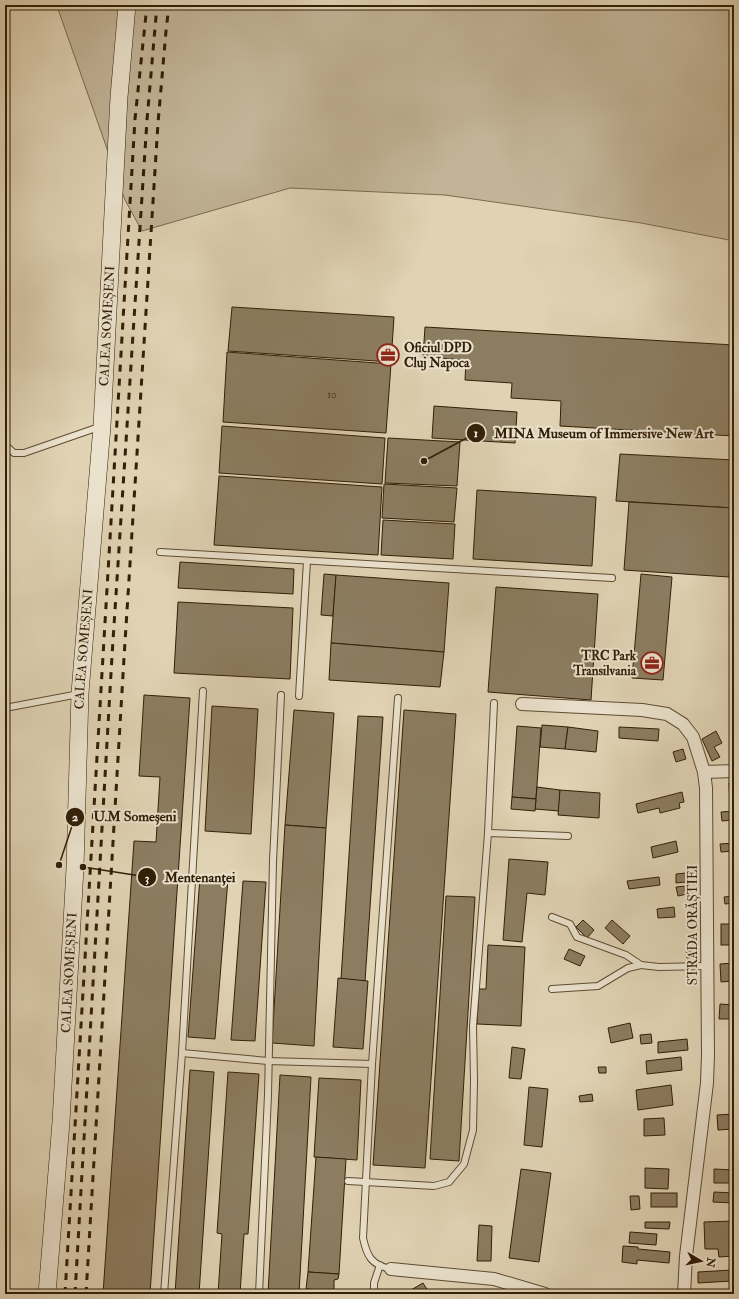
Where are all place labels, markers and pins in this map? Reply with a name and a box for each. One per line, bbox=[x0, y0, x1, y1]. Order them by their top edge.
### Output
place label: Oficiul DPD Cluj Napoca bbox=[404, 340, 472, 372]
office icon: Oficiul DPD Cluj Napoca bbox=[375, 342, 401, 368]
callout: MINA Museum of Immersive New Art bbox=[466, 420, 722, 446]
place label: TRC Park Transilvania bbox=[572, 648, 637, 679]
office icon: TRC Park Transilvania bbox=[639, 650, 665, 676]
callout: U.M Someșeni bbox=[65, 804, 184, 830]
callout: Mentenanței bbox=[137, 864, 244, 890]

